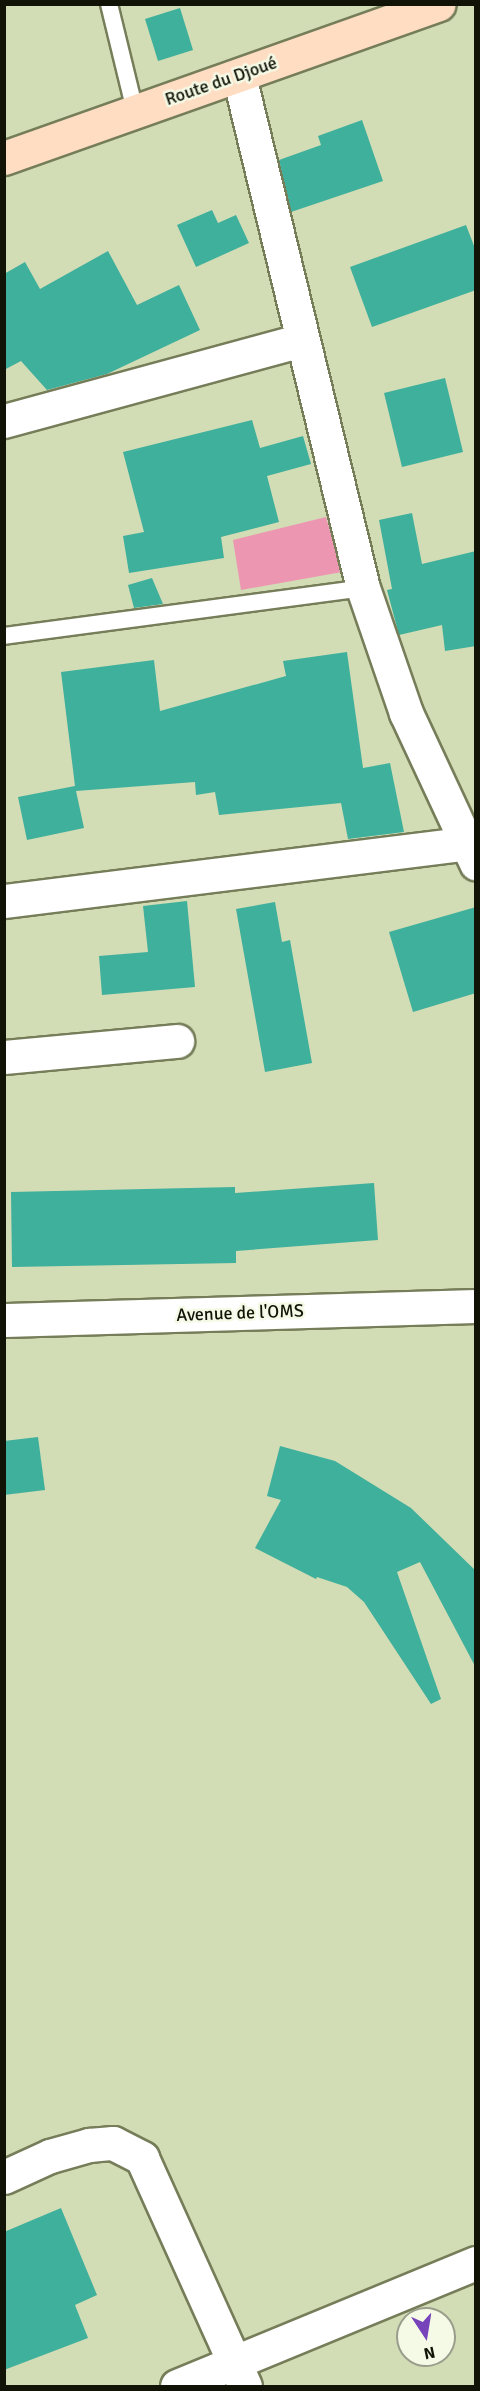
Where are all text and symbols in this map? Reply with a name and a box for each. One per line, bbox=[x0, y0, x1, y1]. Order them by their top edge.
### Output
street label: Route du Djoué bbox=[162, 52, 280, 110]
street label: Avenue de l'OMS bbox=[176, 1300, 304, 1326]
north arrow bbox=[396, 2307, 456, 2367]
text: N bbox=[422, 2342, 437, 2364]

